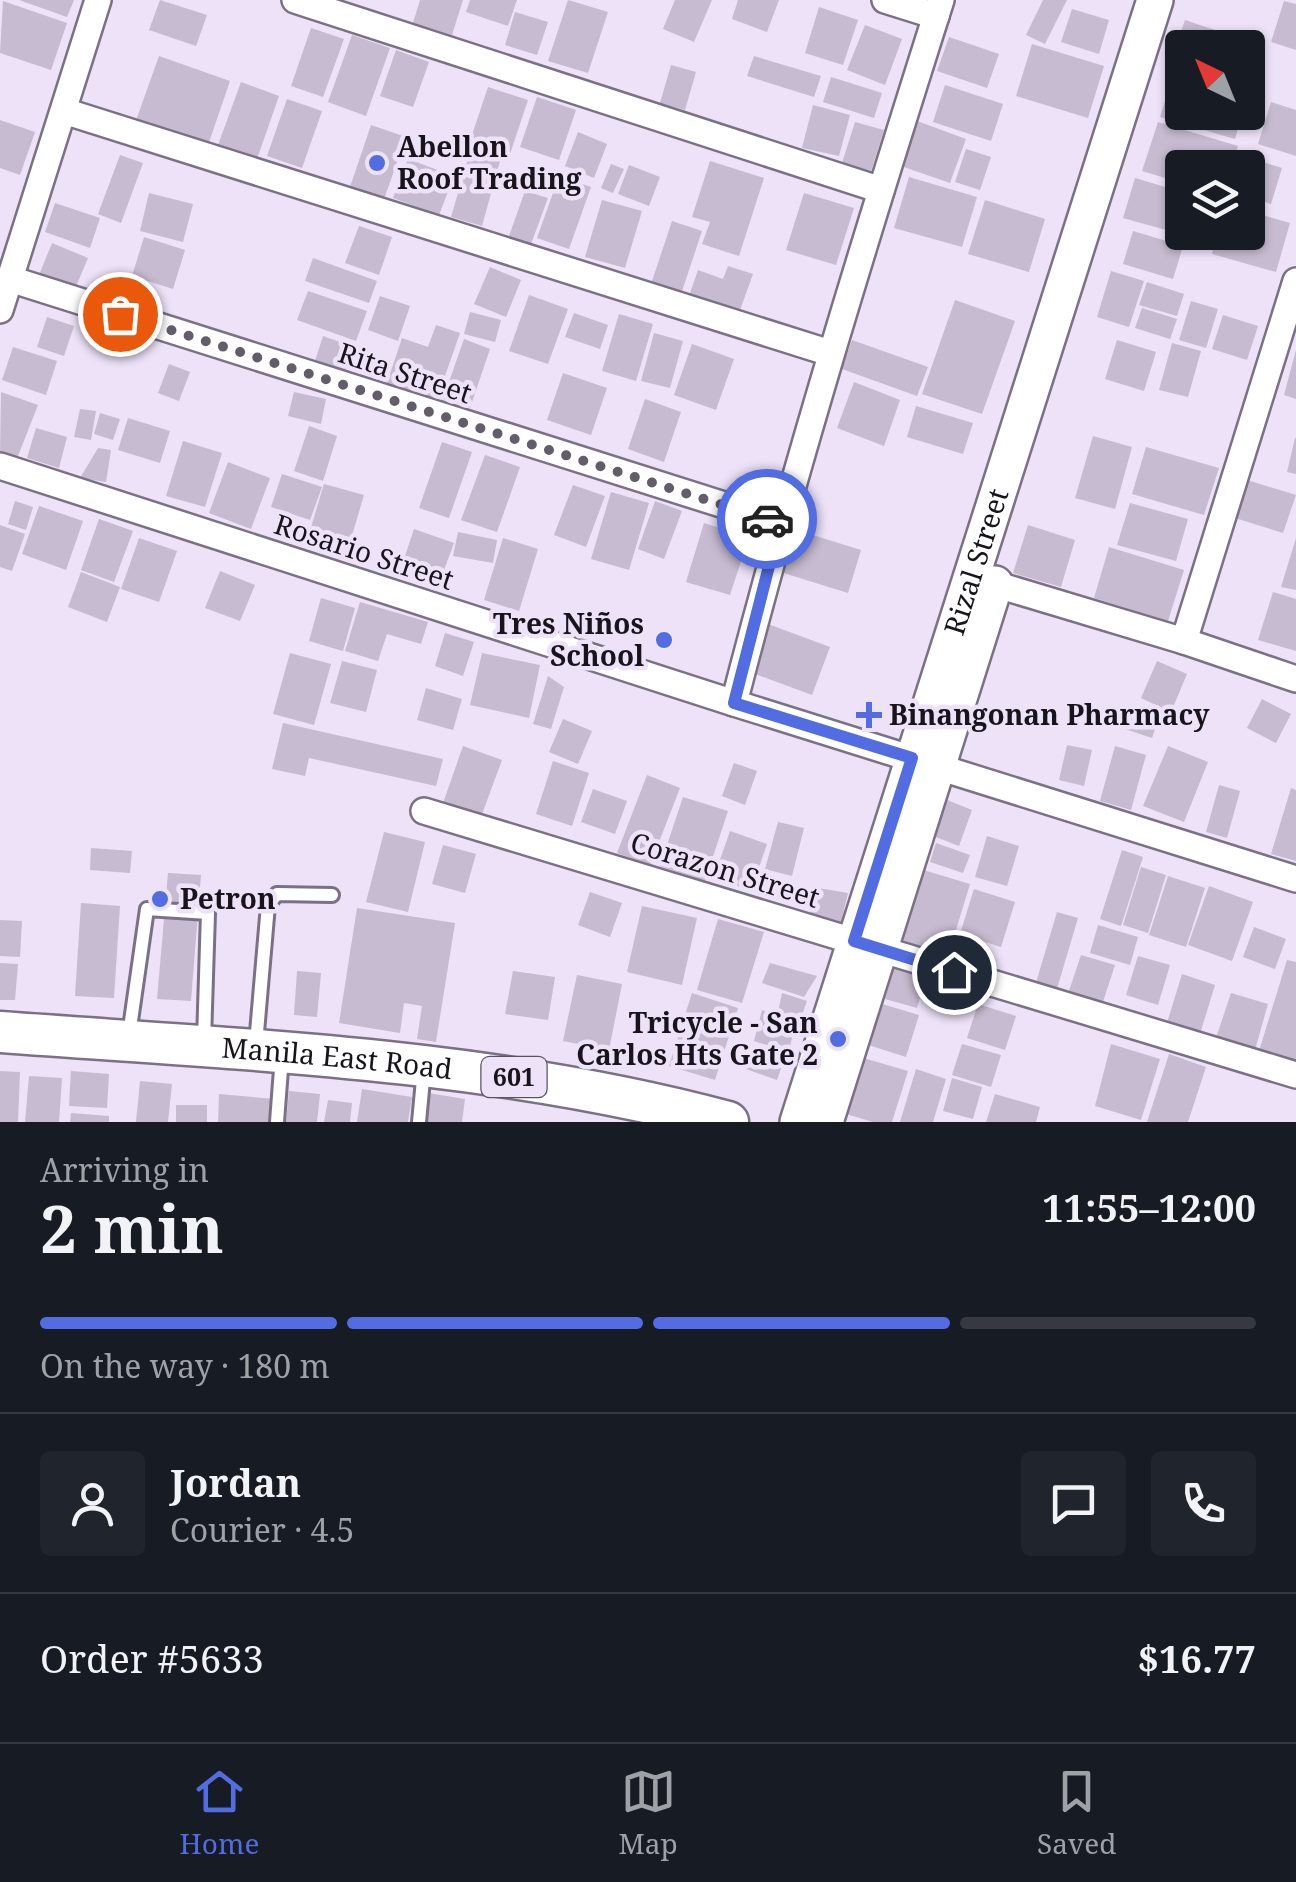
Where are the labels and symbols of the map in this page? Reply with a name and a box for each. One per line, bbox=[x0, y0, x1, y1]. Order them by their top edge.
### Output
north arrow bbox=[1165, 30, 1265, 130]
place label: Abellon Roof Trading bbox=[397, 127, 582, 197]
marker: Abellon Roof Trading bbox=[366, 152, 388, 174]
pin bbox=[78, 272, 163, 357]
street label: Rita Street bbox=[334, 333, 477, 412]
courier bbox=[717, 469, 817, 569]
street label: Rizal Street bbox=[934, 483, 1016, 639]
street label: Rosario Street bbox=[270, 504, 459, 598]
place label: Tres Niños School bbox=[493, 604, 644, 674]
marker: Tres Niños School bbox=[653, 629, 675, 651]
place label: Binangonan Pharmacy bbox=[889, 695, 1210, 733]
marker: Binangonan Pharmacy bbox=[858, 704, 880, 726]
street label: Corazon Street bbox=[626, 822, 825, 916]
place label: Petron bbox=[180, 879, 276, 917]
marker: Petron bbox=[149, 888, 171, 910]
pin bbox=[912, 930, 997, 1015]
place label: Tricycle - San Carlos Hts Gate 2 bbox=[576, 1003, 818, 1073]
street label: Manila East Road bbox=[220, 1027, 455, 1087]
marker: Tricycle - San Carlos Hts Gate 2 bbox=[827, 1028, 849, 1050]
road number: 601 bbox=[482, 1057, 546, 1097]

